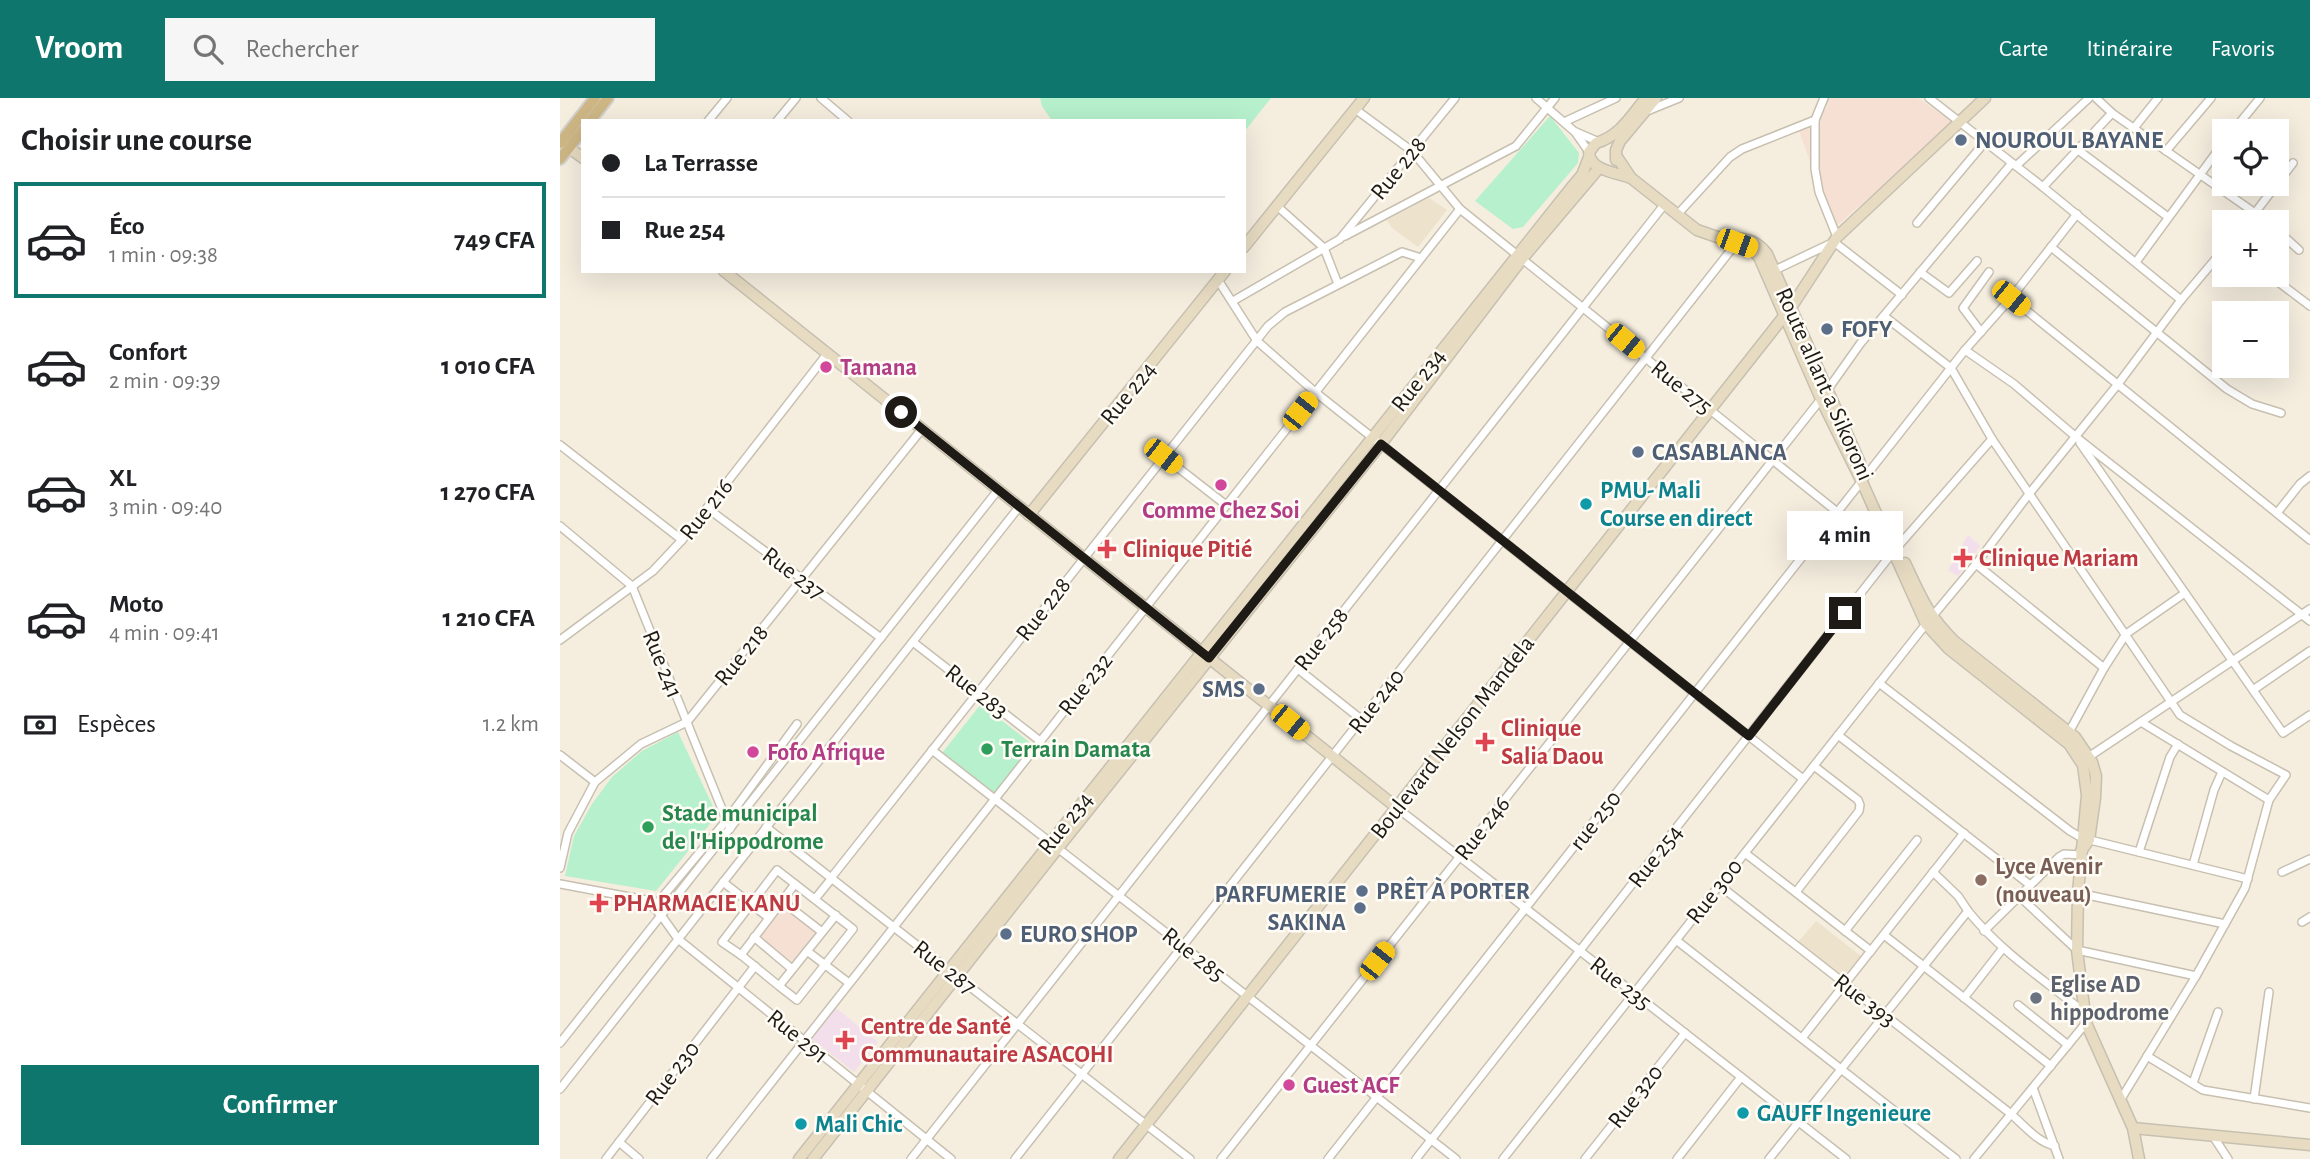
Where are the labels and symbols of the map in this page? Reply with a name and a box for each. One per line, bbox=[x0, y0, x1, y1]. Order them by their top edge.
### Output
place label: NOUROUL BAYANE bbox=[1975, 129, 2163, 153]
marker: NOUROUL BAYANE bbox=[1953, 132, 1969, 148]
street label: Rue 228 bbox=[1366, 133, 1431, 205]
car bbox=[1714, 226, 1761, 260]
car bbox=[1989, 277, 2034, 319]
street label: Route allant a Sikoroni bbox=[1771, 284, 1877, 484]
place label: FOFY bbox=[1841, 318, 1893, 342]
car bbox=[1603, 320, 1648, 362]
marker: FOFY bbox=[1819, 321, 1835, 337]
street label: Rue 234 bbox=[1387, 345, 1451, 417]
place label: Tamana bbox=[840, 356, 917, 380]
street label: Rue 275 bbox=[1646, 356, 1717, 419]
street label: Rue 224 bbox=[1096, 358, 1161, 430]
marker: Tamana bbox=[818, 359, 834, 375]
car bbox=[1279, 388, 1322, 434]
route start bbox=[885, 396, 917, 428]
car bbox=[1140, 435, 1187, 477]
place label: CASABLANCA bbox=[1652, 441, 1788, 465]
marker: CASABLANCA bbox=[1630, 444, 1646, 460]
street label: Rue 216 bbox=[676, 474, 738, 545]
marker: Comme Chez Soi bbox=[1213, 477, 1229, 493]
place label: PMU- Mali Course en direct bbox=[1600, 479, 1752, 531]
marker: PMU- Mali Course en direct bbox=[1578, 496, 1594, 512]
place label: Comme Chez Soi bbox=[1142, 499, 1300, 523]
callout: 4 min bbox=[1787, 512, 1903, 560]
place label: Clinique Pitié bbox=[1123, 538, 1252, 562]
marker: Clinique Pitié bbox=[1097, 539, 1117, 559]
street label: Rue 237 bbox=[758, 543, 829, 605]
place label: Clinique Mariam bbox=[1979, 547, 2139, 571]
marker: Clinique Mariam bbox=[1953, 548, 1973, 568]
street label: Rue 228 bbox=[1012, 573, 1076, 646]
route end bbox=[1829, 597, 1861, 629]
street label: Rue 258 bbox=[1290, 604, 1354, 676]
street label: Rue 218 bbox=[710, 621, 773, 691]
street label: Rue 241 bbox=[638, 627, 686, 702]
street label: Boulevard Nelson Mandela bbox=[1366, 632, 1539, 844]
street label: Rue 232 bbox=[1054, 649, 1117, 720]
street label: Rue 283 bbox=[941, 660, 1012, 723]
street label: Rue 240 bbox=[1344, 665, 1409, 739]
place label: SMS bbox=[1202, 678, 1245, 702]
marker: SMS bbox=[1251, 681, 1267, 697]
car bbox=[1268, 701, 1313, 743]
place label: Clinique Salia Daou bbox=[1501, 717, 1604, 769]
marker: Clinique Salia Daou bbox=[1475, 732, 1495, 752]
place label: Terrain Damata bbox=[1001, 738, 1151, 762]
place label: Fofo Afrique bbox=[767, 741, 885, 765]
marker: Terrain Damata bbox=[979, 741, 995, 757]
marker: Fofo Afrique bbox=[745, 744, 761, 760]
street label: rue 250 bbox=[1565, 786, 1626, 855]
street label: Rue 234 bbox=[1034, 788, 1098, 859]
street label: Rue 246 bbox=[1451, 792, 1515, 865]
place label: Stade municipal de l'Hippodrome bbox=[662, 802, 824, 854]
marker: Stade municipal de l'Hippodrome bbox=[640, 819, 656, 835]
street label: Rue 254 bbox=[1624, 821, 1688, 893]
street label: Rue 300 bbox=[1682, 855, 1747, 929]
place label: Lyce Avenir (nouveau) bbox=[1995, 855, 2103, 907]
marker: Lyce Avenir (nouveau) bbox=[1973, 872, 1989, 888]
place label: PRÊT À PORTER bbox=[1376, 876, 1530, 904]
place label: PARFUMERIE SAKINA bbox=[1214, 883, 1347, 935]
marker: PRÊT À PORTER bbox=[1354, 883, 1370, 899]
place label: PHARMACIE KANU bbox=[613, 892, 800, 916]
marker: PHARMACIE KANU bbox=[591, 895, 607, 911]
marker: PARFUMERIE SAKINA bbox=[1352, 900, 1368, 916]
place label: EURO SHOP bbox=[1020, 923, 1138, 947]
street label: Rue 285 bbox=[1157, 923, 1229, 987]
marker: EURO SHOP bbox=[998, 926, 1014, 942]
street label: Rue 287 bbox=[908, 936, 980, 1000]
car bbox=[1356, 938, 1399, 984]
street label: Rue 235 bbox=[1585, 952, 1656, 1015]
street label: Rue 393 bbox=[1829, 969, 1900, 1032]
place label: Eglise AD hippodrome bbox=[2050, 973, 2169, 1025]
marker: Eglise AD hippodrome bbox=[2028, 990, 2044, 1006]
street label: Rue 291 bbox=[762, 1005, 832, 1068]
place label: Centre de Santé Communautaire ASACOHI bbox=[861, 1015, 1114, 1067]
marker: Centre de Santé Communautaire ASACOHI bbox=[835, 1030, 855, 1050]
street label: Rue 230 bbox=[641, 1037, 705, 1110]
street label: Rue 320 bbox=[1604, 1060, 1668, 1133]
place label: Guest ACF bbox=[1303, 1074, 1400, 1098]
marker: Guest ACF bbox=[1281, 1077, 1297, 1093]
place label: GAUFF Ingenieure bbox=[1757, 1102, 1931, 1126]
marker: GAUFF Ingenieure bbox=[1735, 1105, 1751, 1121]
place label: Mali Chic bbox=[815, 1113, 902, 1137]
marker: Mali Chic bbox=[793, 1116, 809, 1132]

